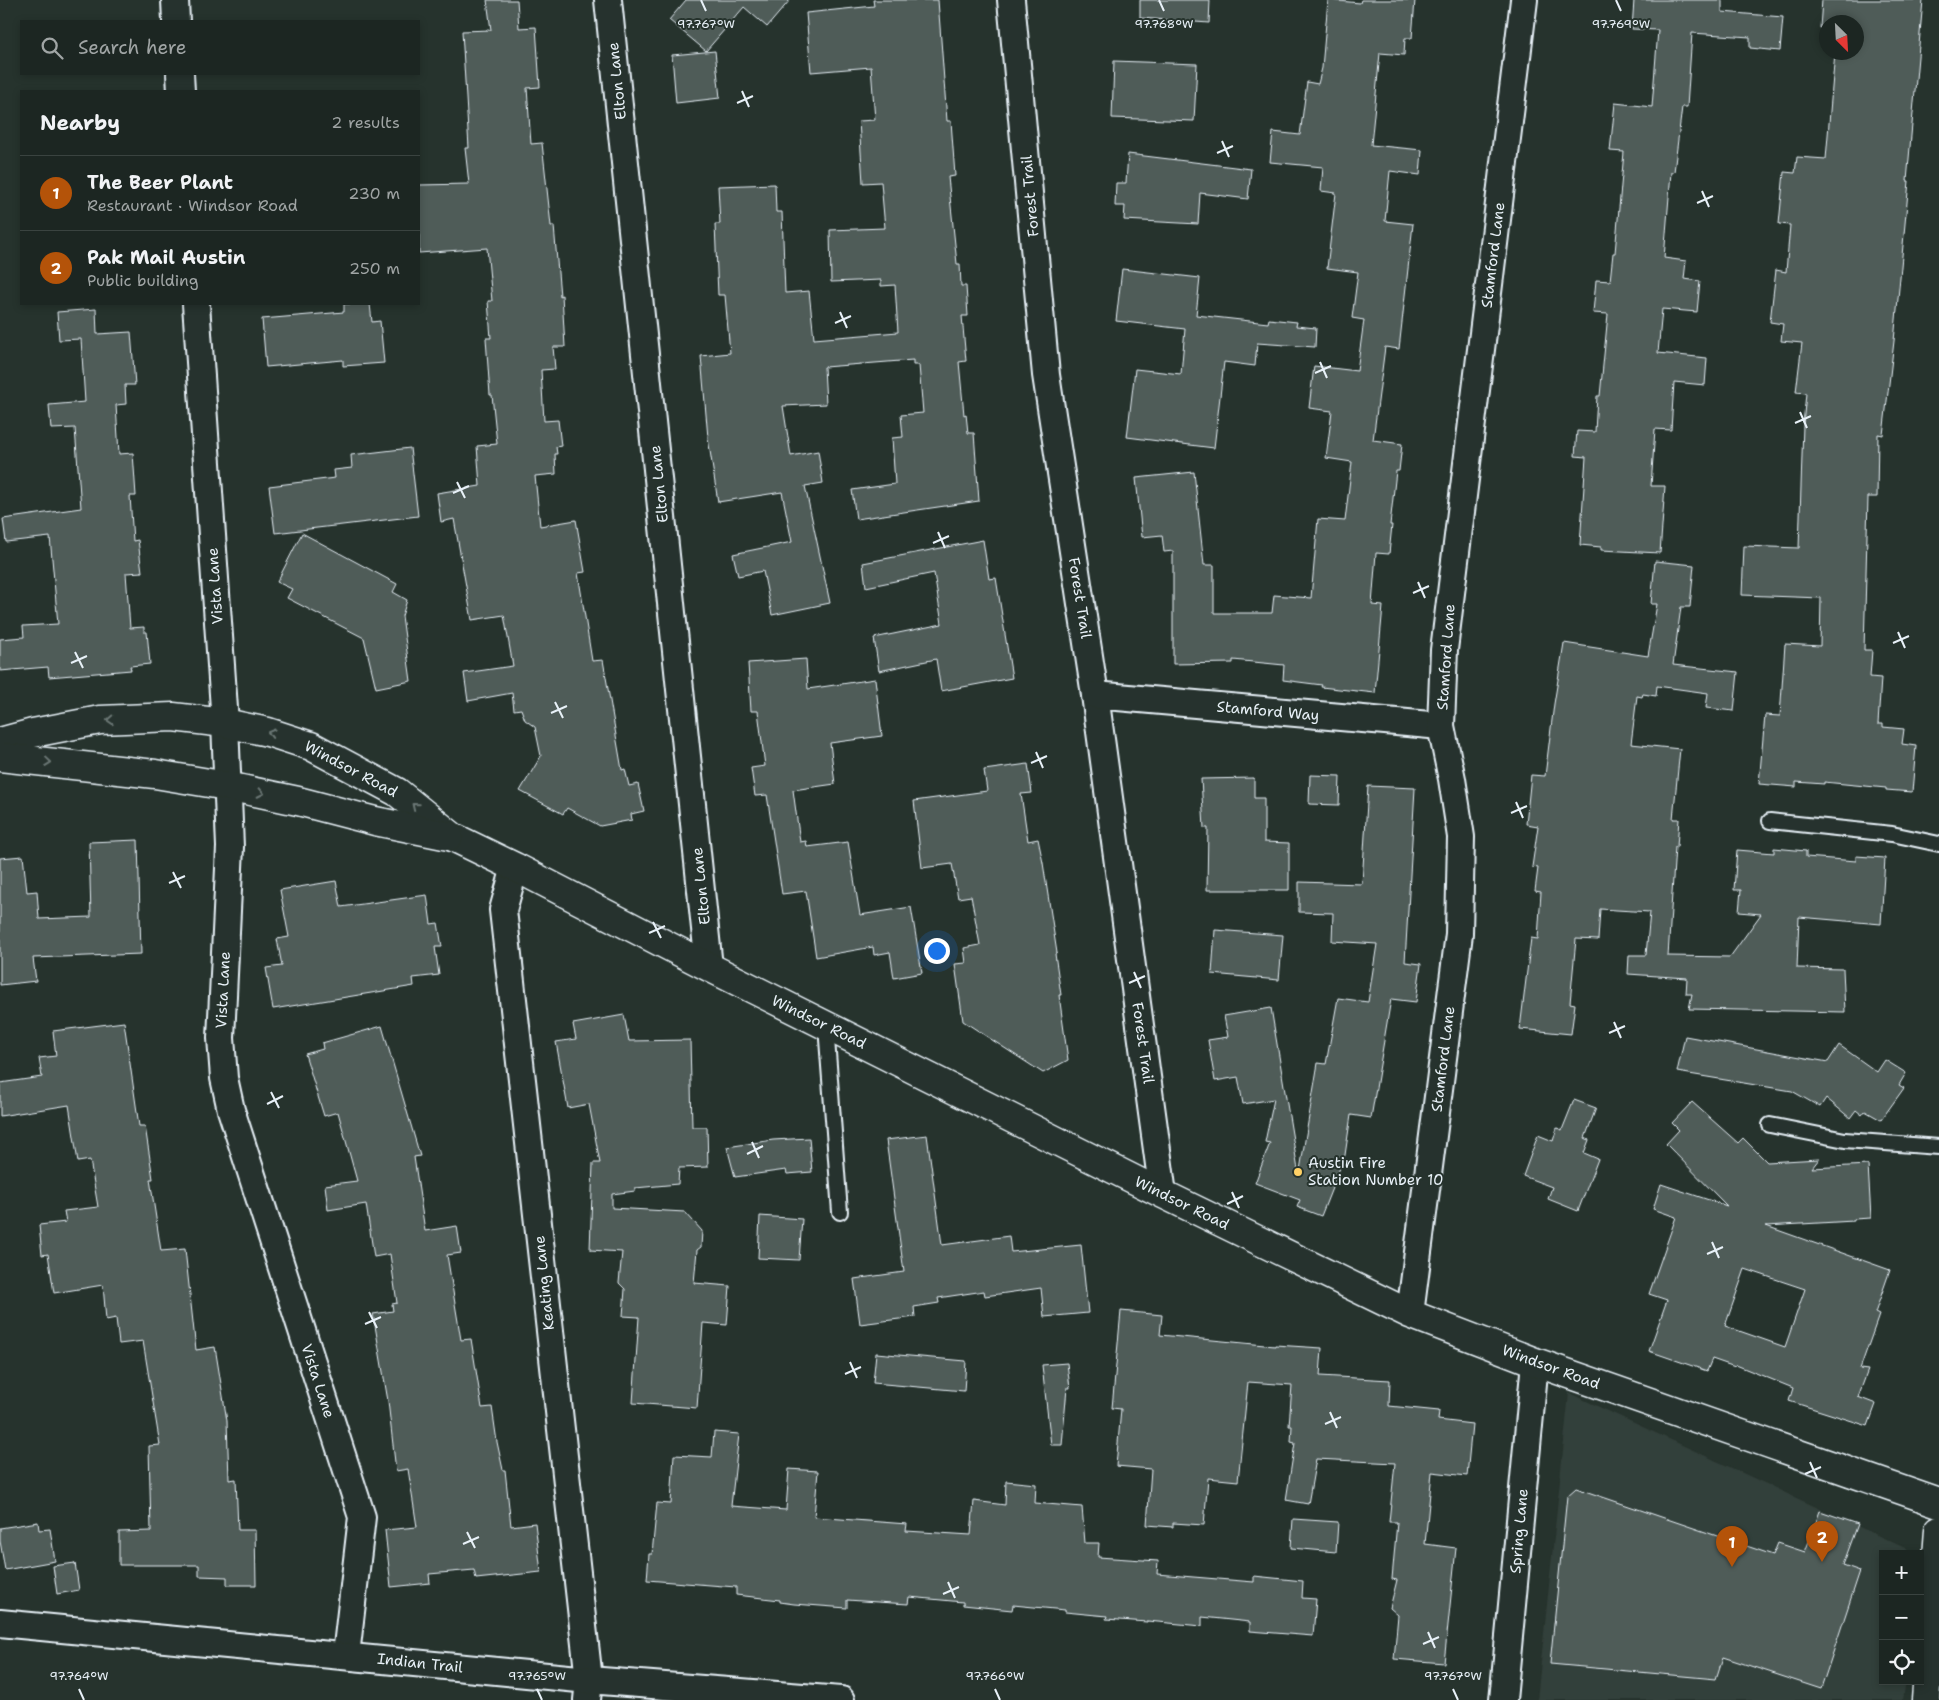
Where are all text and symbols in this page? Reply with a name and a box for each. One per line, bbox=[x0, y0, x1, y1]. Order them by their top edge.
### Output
north arrow bbox=[1819, 15, 1864, 60]
text: 97.767°W bbox=[677, 16, 735, 32]
text: 97.768°W bbox=[1135, 16, 1193, 32]
text: 97.769°W bbox=[1592, 16, 1650, 32]
search box bbox=[20, 20, 420, 75]
icon: search bbox=[38, 34, 66, 62]
text: Search here bbox=[78, 35, 187, 60]
street label: Elton Lane bbox=[603, 41, 631, 121]
text: Nearby bbox=[40, 109, 120, 137]
text: 2 results bbox=[331, 112, 400, 133]
street label: Forest Trail bbox=[1016, 154, 1044, 238]
text: The Beer Plant bbox=[87, 170, 233, 195]
text: 1 bbox=[52, 183, 60, 204]
text: 230 m bbox=[348, 183, 400, 204]
text: Restaurant · Windsor Road bbox=[87, 195, 298, 216]
street label: Stamford Lane bbox=[1477, 201, 1509, 309]
text: Pak Mail Austin bbox=[87, 245, 245, 270]
text: 2 bbox=[50, 258, 62, 279]
text: 250 m bbox=[349, 258, 400, 279]
text: Public building bbox=[87, 270, 199, 291]
street label: Elton Lane bbox=[645, 444, 673, 524]
street label: Vista Lane bbox=[202, 547, 228, 625]
street label: Forest Trail bbox=[1064, 556, 1096, 641]
street label: Stamford Lane bbox=[1432, 603, 1460, 711]
street label: Stamford Way bbox=[1216, 697, 1320, 725]
one-way arrow bbox=[106, 714, 114, 725]
one-way arrow bbox=[267, 729, 275, 739]
street label: Windsor Road bbox=[301, 736, 402, 802]
one-way arrow bbox=[45, 756, 53, 767]
one-way arrow bbox=[257, 787, 265, 798]
one-way arrow bbox=[412, 804, 421, 812]
street label: Elton Lane bbox=[687, 846, 715, 926]
your location bbox=[924, 938, 950, 964]
street label: Vista Lane bbox=[211, 951, 235, 1029]
street label: Windsor Road bbox=[768, 990, 870, 1054]
street label: Forest Trail bbox=[1127, 1001, 1159, 1085]
street label: Stamford Lane bbox=[1427, 1005, 1459, 1113]
place label: Austin Fire Station Number 10 bbox=[1308, 1153, 1444, 1190]
marker: Austin Fire Station Number 10 bbox=[1292, 1166, 1304, 1178]
street label: Windsor Road bbox=[1131, 1171, 1233, 1235]
street label: Keating Lane bbox=[529, 1235, 559, 1331]
street label: Windsor Road bbox=[1499, 1340, 1603, 1394]
street label: Vista Lane bbox=[297, 1341, 339, 1421]
street label: Spring Lane bbox=[1505, 1488, 1533, 1574]
pin: 2 bbox=[1806, 1521, 1838, 1562]
pin: 1 bbox=[1716, 1526, 1748, 1567]
map controls bbox=[1879, 1550, 1924, 1685]
button: + bbox=[1879, 1550, 1924, 1595]
button: − bbox=[1879, 1595, 1924, 1640]
button: locate bbox=[1879, 1640, 1924, 1685]
street label: Indian Trail bbox=[376, 1649, 464, 1677]
text: 97.764°W bbox=[50, 1668, 108, 1684]
text: 97.765°W bbox=[508, 1668, 566, 1684]
text: 97.766°W bbox=[965, 1668, 1025, 1684]
text: 97.767°W bbox=[1424, 1668, 1482, 1684]

